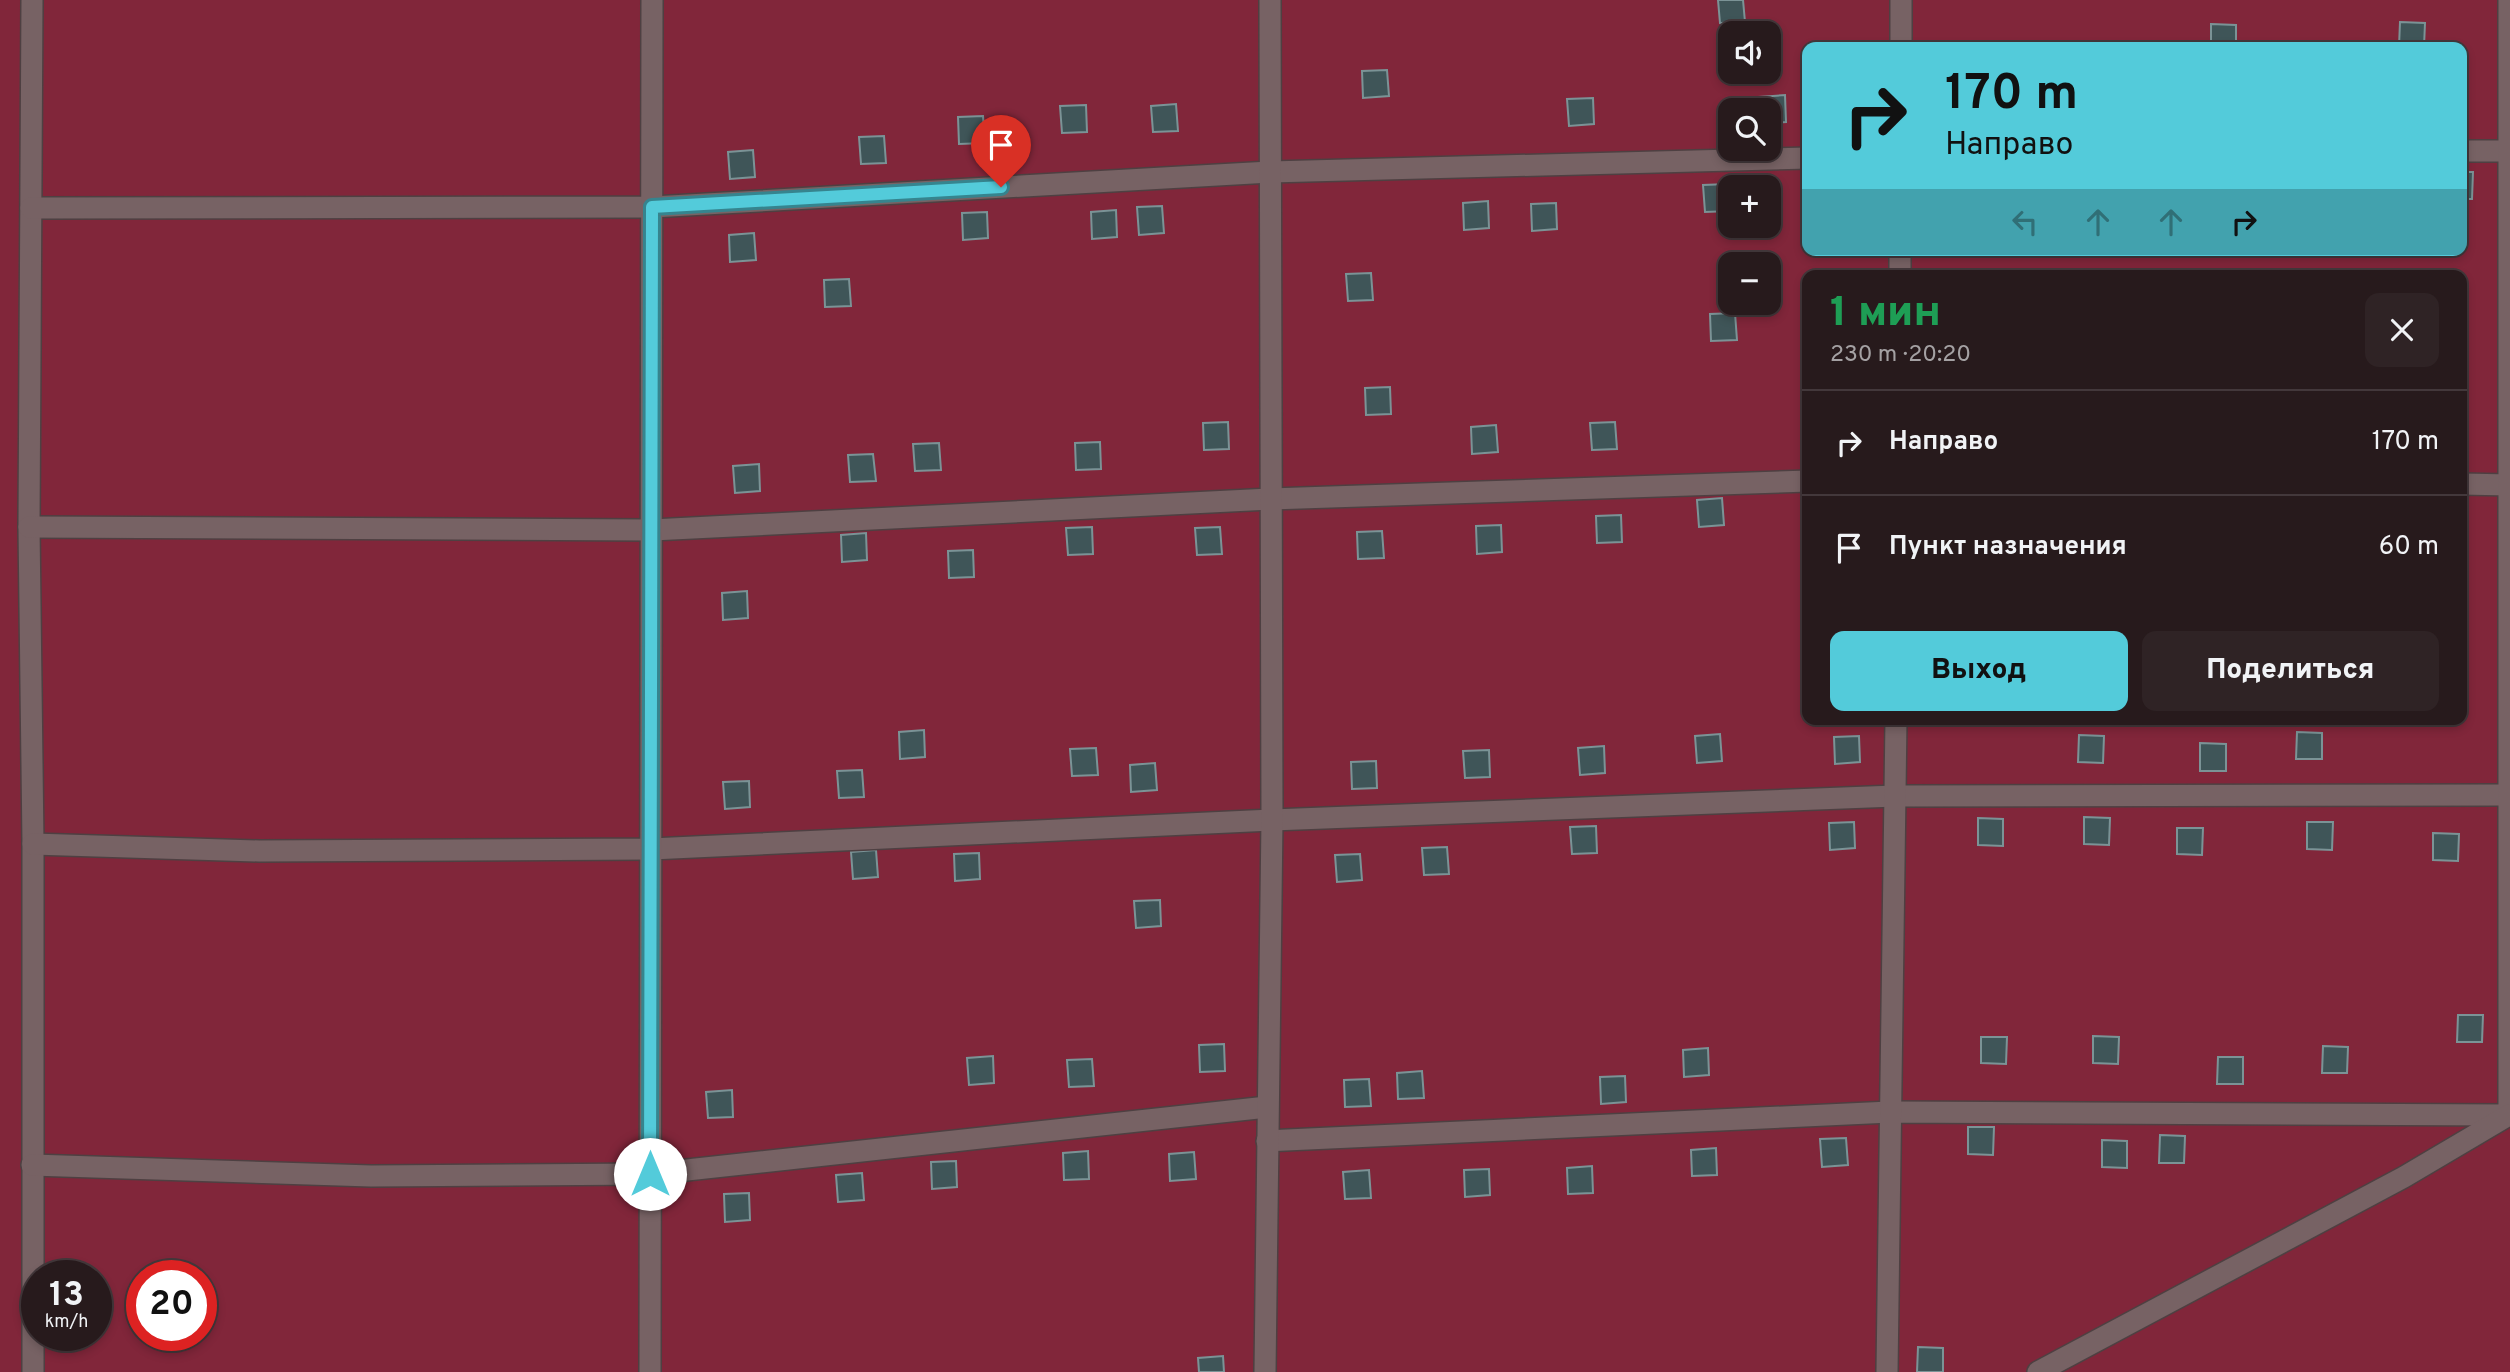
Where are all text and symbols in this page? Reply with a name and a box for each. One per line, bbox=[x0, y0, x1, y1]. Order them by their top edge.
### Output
map controls bbox=[1718, 21, 1781, 315]
button: sound bbox=[1718, 21, 1781, 84]
text: 170 m bbox=[1945, 65, 2078, 127]
icon: right bbox=[1830, 70, 1921, 161]
button: search bbox=[1718, 98, 1781, 161]
pin bbox=[971, 115, 1031, 187]
icon: arrive bbox=[982, 126, 1020, 164]
text: Направо bbox=[1945, 126, 2073, 166]
button: + bbox=[1718, 175, 1781, 238]
icon: left bbox=[2006, 203, 2044, 241]
icon: ahead bbox=[2079, 203, 2117, 241]
icon: ahead bbox=[2152, 203, 2190, 241]
icon: right bbox=[2225, 203, 2263, 241]
button: − bbox=[1718, 252, 1781, 315]
text: 1 мин bbox=[1830, 288, 1941, 341]
button: close bbox=[2365, 293, 2439, 367]
text: 230 m · 20:20 bbox=[1830, 341, 1971, 370]
icon: right bbox=[1830, 424, 1868, 462]
text: Направо bbox=[1889, 426, 1998, 459]
text: 170 m bbox=[2372, 426, 2439, 459]
icon: arrive bbox=[1830, 529, 1868, 567]
text: Пункт назначения bbox=[1889, 531, 2127, 564]
text: 60 m bbox=[2379, 531, 2439, 564]
button: Выход bbox=[1830, 631, 2128, 711]
button: Поделиться bbox=[2142, 631, 2439, 711]
position arrow bbox=[613, 1137, 687, 1211]
speed limit sign: 20 bbox=[126, 1260, 217, 1351]
text: 13 bbox=[49, 1274, 84, 1318]
text: km/h bbox=[45, 1311, 88, 1334]

